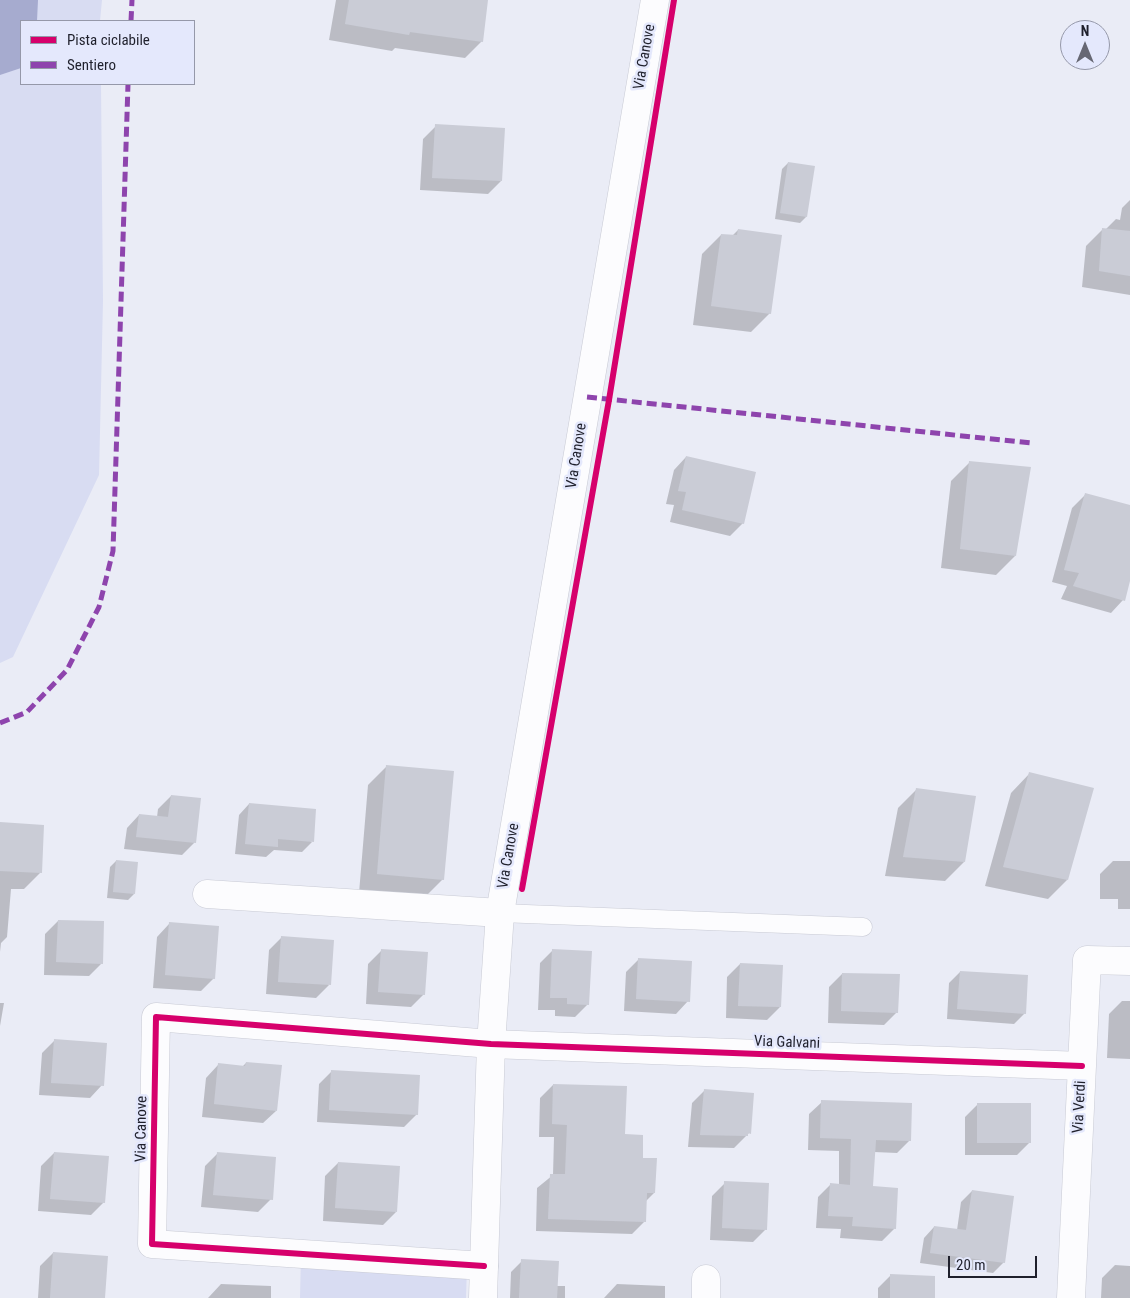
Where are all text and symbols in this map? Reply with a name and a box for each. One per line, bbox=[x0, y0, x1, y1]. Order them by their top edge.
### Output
legend bbox=[20, 20, 195, 85]
north arrow bbox=[1060, 20, 1110, 70]
street label: Via Canove bbox=[630, 23, 660, 91]
text: N bbox=[1081, 23, 1089, 39]
text: Pista ciclabile bbox=[67, 31, 150, 49]
text: Sentiero bbox=[67, 56, 116, 74]
street label: Via Canove bbox=[563, 422, 591, 490]
street label: Via Canove bbox=[494, 822, 524, 890]
street label: Via Galvani bbox=[754, 1033, 820, 1053]
street label: Via Verdi bbox=[1070, 1080, 1090, 1134]
street label: Via Canove bbox=[132, 1096, 152, 1162]
scale bar bbox=[950, 1246, 1039, 1278]
text: 20 m bbox=[956, 1256, 986, 1274]

